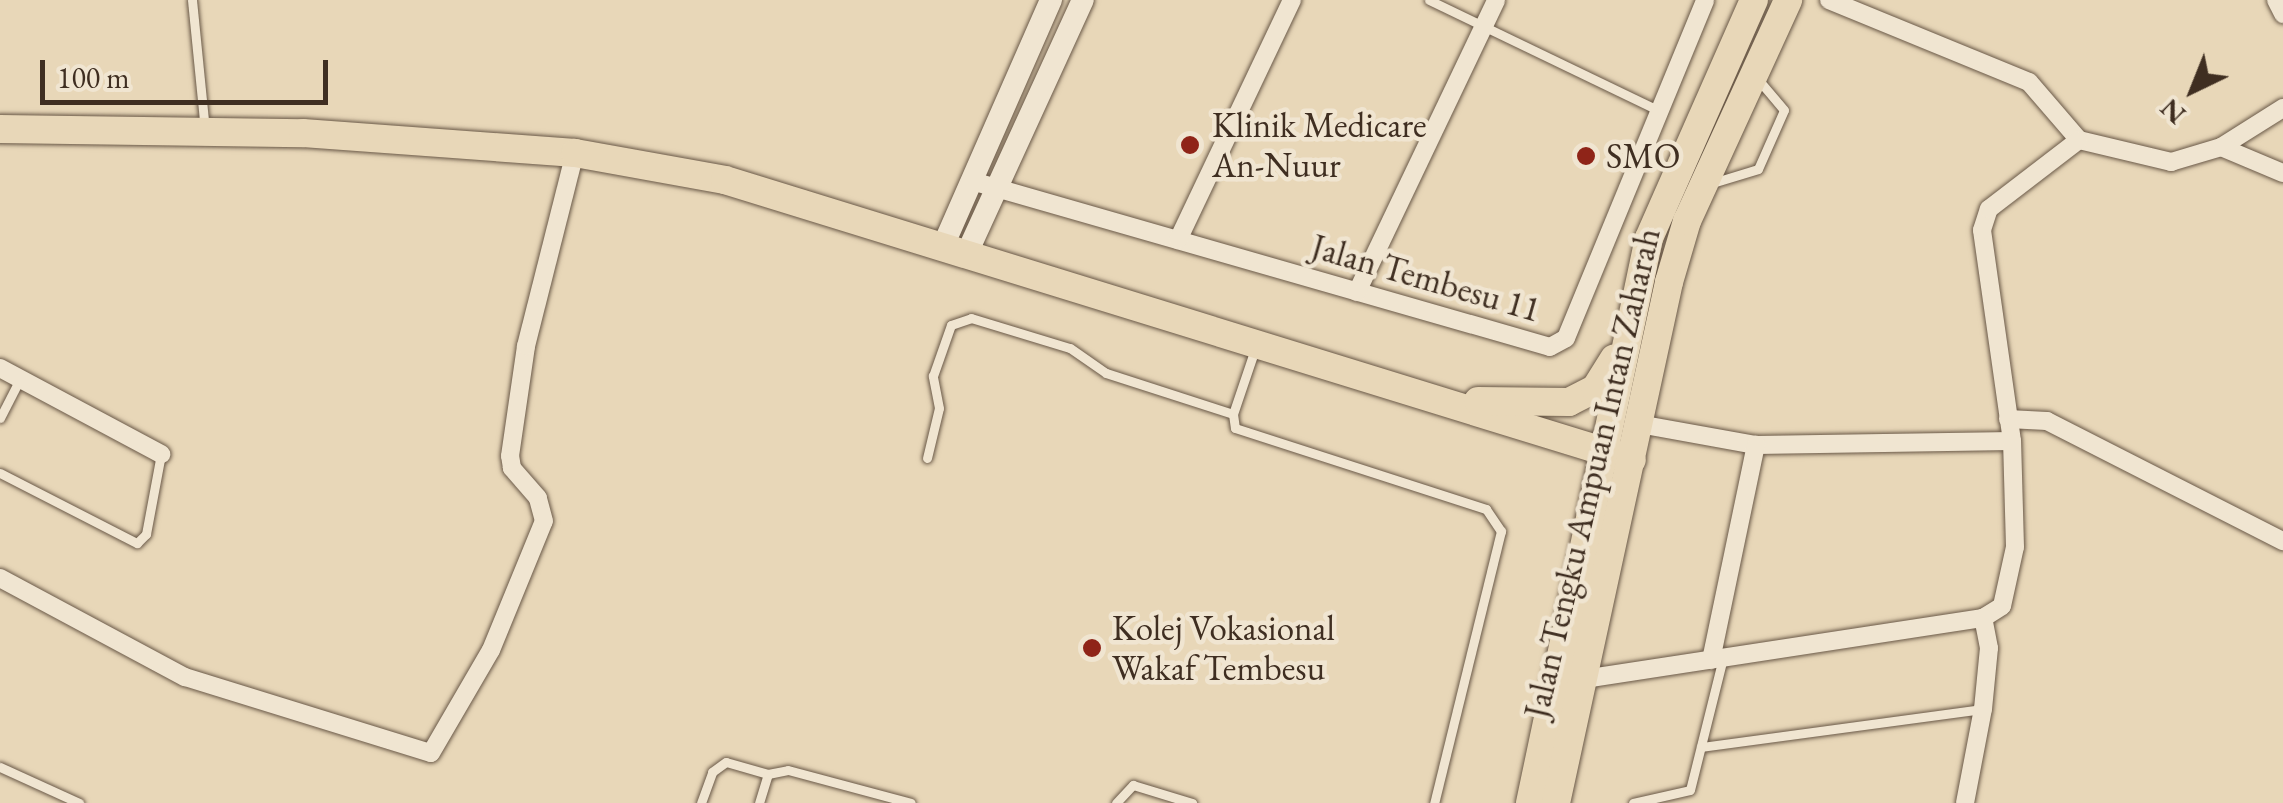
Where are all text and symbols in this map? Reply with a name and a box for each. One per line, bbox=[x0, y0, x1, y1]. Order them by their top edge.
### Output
scale bar bbox=[45, 40, 332, 102]
north arrow bbox=[2143, 40, 2243, 140]
text: 100 m bbox=[57, 58, 130, 97]
text: N bbox=[2152, 91, 2193, 133]
place label: Klinik Medicare An-Nuur bbox=[1212, 104, 1427, 186]
marker: Klinik Medicare An-Nuur bbox=[1177, 132, 1203, 158]
place label: SMO bbox=[1606, 135, 1681, 177]
marker: SMO bbox=[1575, 145, 1597, 167]
street label: Jalan Tengku Ampuan Intan Zaharah bbox=[1515, 224, 1669, 722]
street label: Jalan Tembesu 11 bbox=[1307, 225, 1545, 331]
place label: Kolej Vokasional Wakaf Tembesu bbox=[1112, 607, 1335, 689]
marker: Kolej Vokasional Wakaf Tembesu bbox=[1081, 637, 1103, 659]

